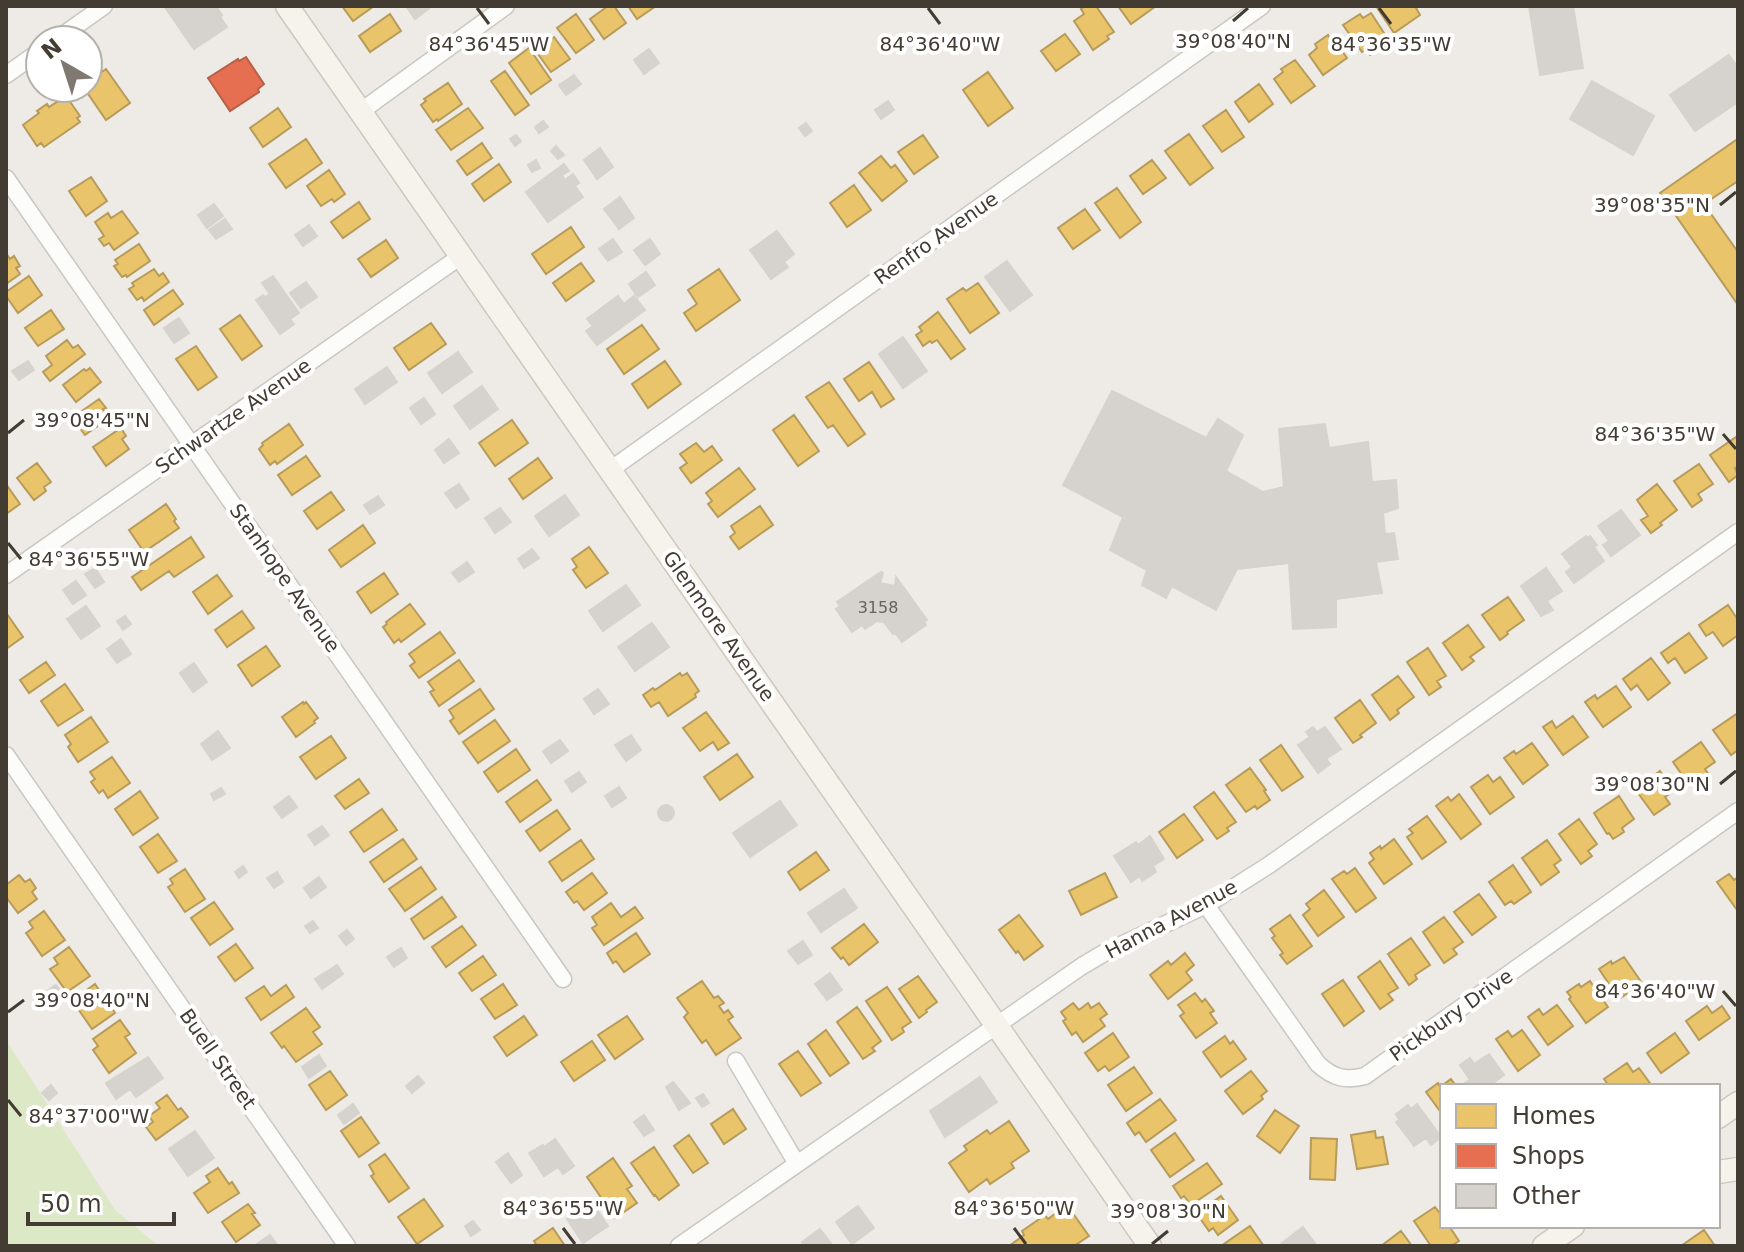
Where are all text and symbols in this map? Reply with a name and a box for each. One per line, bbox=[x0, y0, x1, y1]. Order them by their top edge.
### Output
north arrow bbox=[24, 24, 104, 104]
text: 39°08'40"N bbox=[1175, 29, 1291, 53]
text: 84°36'45"W bbox=[429, 32, 550, 56]
text: 84°36'40"W bbox=[880, 32, 1001, 56]
text: 84°36'35"W bbox=[1331, 32, 1452, 56]
text: N bbox=[37, 33, 67, 64]
street label: Renfro Avenue bbox=[869, 186, 1003, 290]
text: 39°08'35"N bbox=[1594, 193, 1710, 217]
street label: Schwartze Avenue bbox=[151, 353, 315, 479]
text: 39°08'45"N bbox=[34, 408, 150, 432]
text: 84°36'35"W bbox=[1595, 422, 1716, 446]
street label: Stanhope Avenue bbox=[225, 499, 345, 657]
street label: Glenmore Avenue bbox=[658, 546, 780, 706]
text: 84°36'55"W bbox=[29, 547, 150, 571]
house number: 3158 bbox=[858, 598, 898, 617]
text: 39°08'30"N bbox=[1594, 772, 1710, 796]
street label: Hanna Avenue bbox=[1101, 874, 1241, 964]
street label: Pickbury Drive bbox=[1385, 964, 1517, 1066]
text: 84°36'40"W bbox=[1595, 979, 1716, 1003]
text: 39°08'40"N bbox=[34, 988, 150, 1012]
street label: Buell Street bbox=[175, 1004, 261, 1114]
legend bbox=[1440, 1084, 1720, 1228]
text: Homes bbox=[1512, 1102, 1595, 1130]
text: 84°37'00"W bbox=[29, 1104, 150, 1128]
text: Shops bbox=[1512, 1142, 1585, 1170]
scale bar bbox=[28, 1176, 174, 1226]
text: Other bbox=[1512, 1182, 1580, 1210]
text: 50 m bbox=[40, 1190, 102, 1218]
text: 84°36'55"W bbox=[503, 1196, 624, 1220]
text: 84°36'50"W bbox=[954, 1196, 1075, 1220]
text: 39°08'30"N bbox=[1110, 1199, 1226, 1223]

